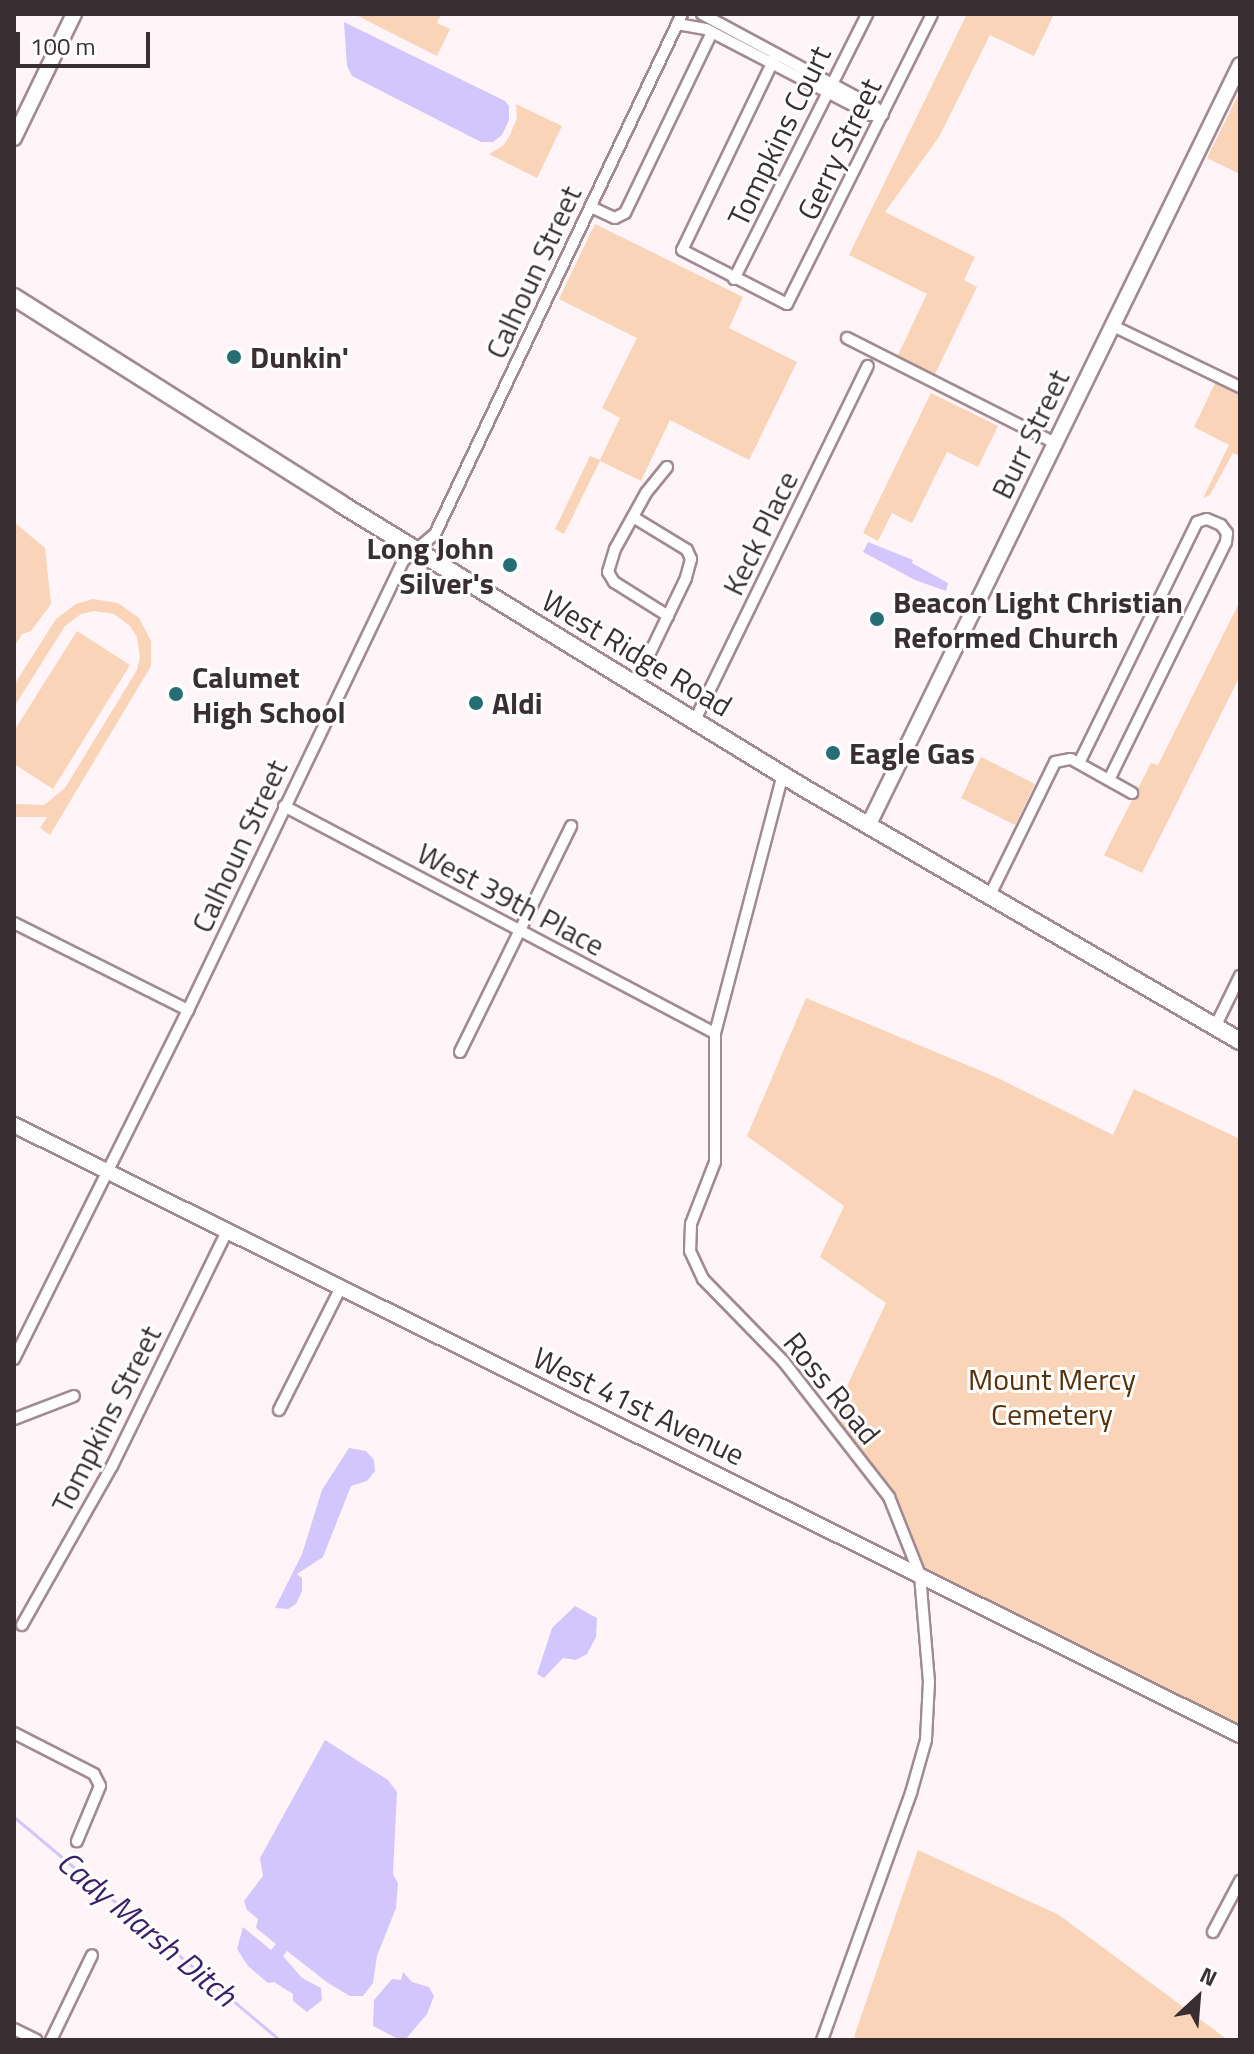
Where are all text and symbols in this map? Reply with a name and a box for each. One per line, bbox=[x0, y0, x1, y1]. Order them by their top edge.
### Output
scale bar bbox=[20, 16, 154, 66]
text: 100 m bbox=[30, 28, 96, 64]
street label: Tompkins Court bbox=[720, 40, 838, 232]
street label: Gerry Street bbox=[789, 72, 889, 226]
street label: Calhoun Street bbox=[477, 180, 589, 364]
place label: Dunkin' bbox=[250, 339, 349, 375]
marker: Dunkin' bbox=[225, 348, 243, 366]
street label: Burr Street bbox=[983, 364, 1077, 504]
street label: Keck Place bbox=[715, 465, 805, 601]
place label: Long John Silver's bbox=[367, 530, 494, 600]
marker: Long John Silver's bbox=[501, 556, 519, 574]
street label: West Ridge Road bbox=[535, 582, 739, 724]
place label: Beacon Light Christian Reformed Church bbox=[893, 584, 1183, 654]
marker: Beacon Light Christian Reformed Church bbox=[868, 610, 886, 628]
place label: Calumet High School bbox=[192, 659, 346, 730]
marker: Calumet High School bbox=[167, 685, 185, 703]
place label: Aldi bbox=[492, 685, 542, 721]
marker: Aldi bbox=[467, 694, 485, 712]
place label: Eagle Gas bbox=[849, 735, 975, 771]
marker: Eagle Gas bbox=[824, 744, 842, 762]
street label: Calhoun Street bbox=[183, 754, 295, 938]
street label: West 39th Place bbox=[411, 835, 611, 963]
street label: Tompkins Street bbox=[43, 1320, 169, 1518]
street label: Ross Road bbox=[776, 1325, 888, 1451]
street label: West 41st Avenue bbox=[527, 1339, 751, 1473]
park label: Mount Mercy Cemetery bbox=[968, 1361, 1136, 1432]
water label: Cady Marsh Ditch bbox=[50, 1842, 244, 2014]
north arrow bbox=[1158, 1958, 1238, 2038]
text: N bbox=[1194, 1958, 1223, 1995]

